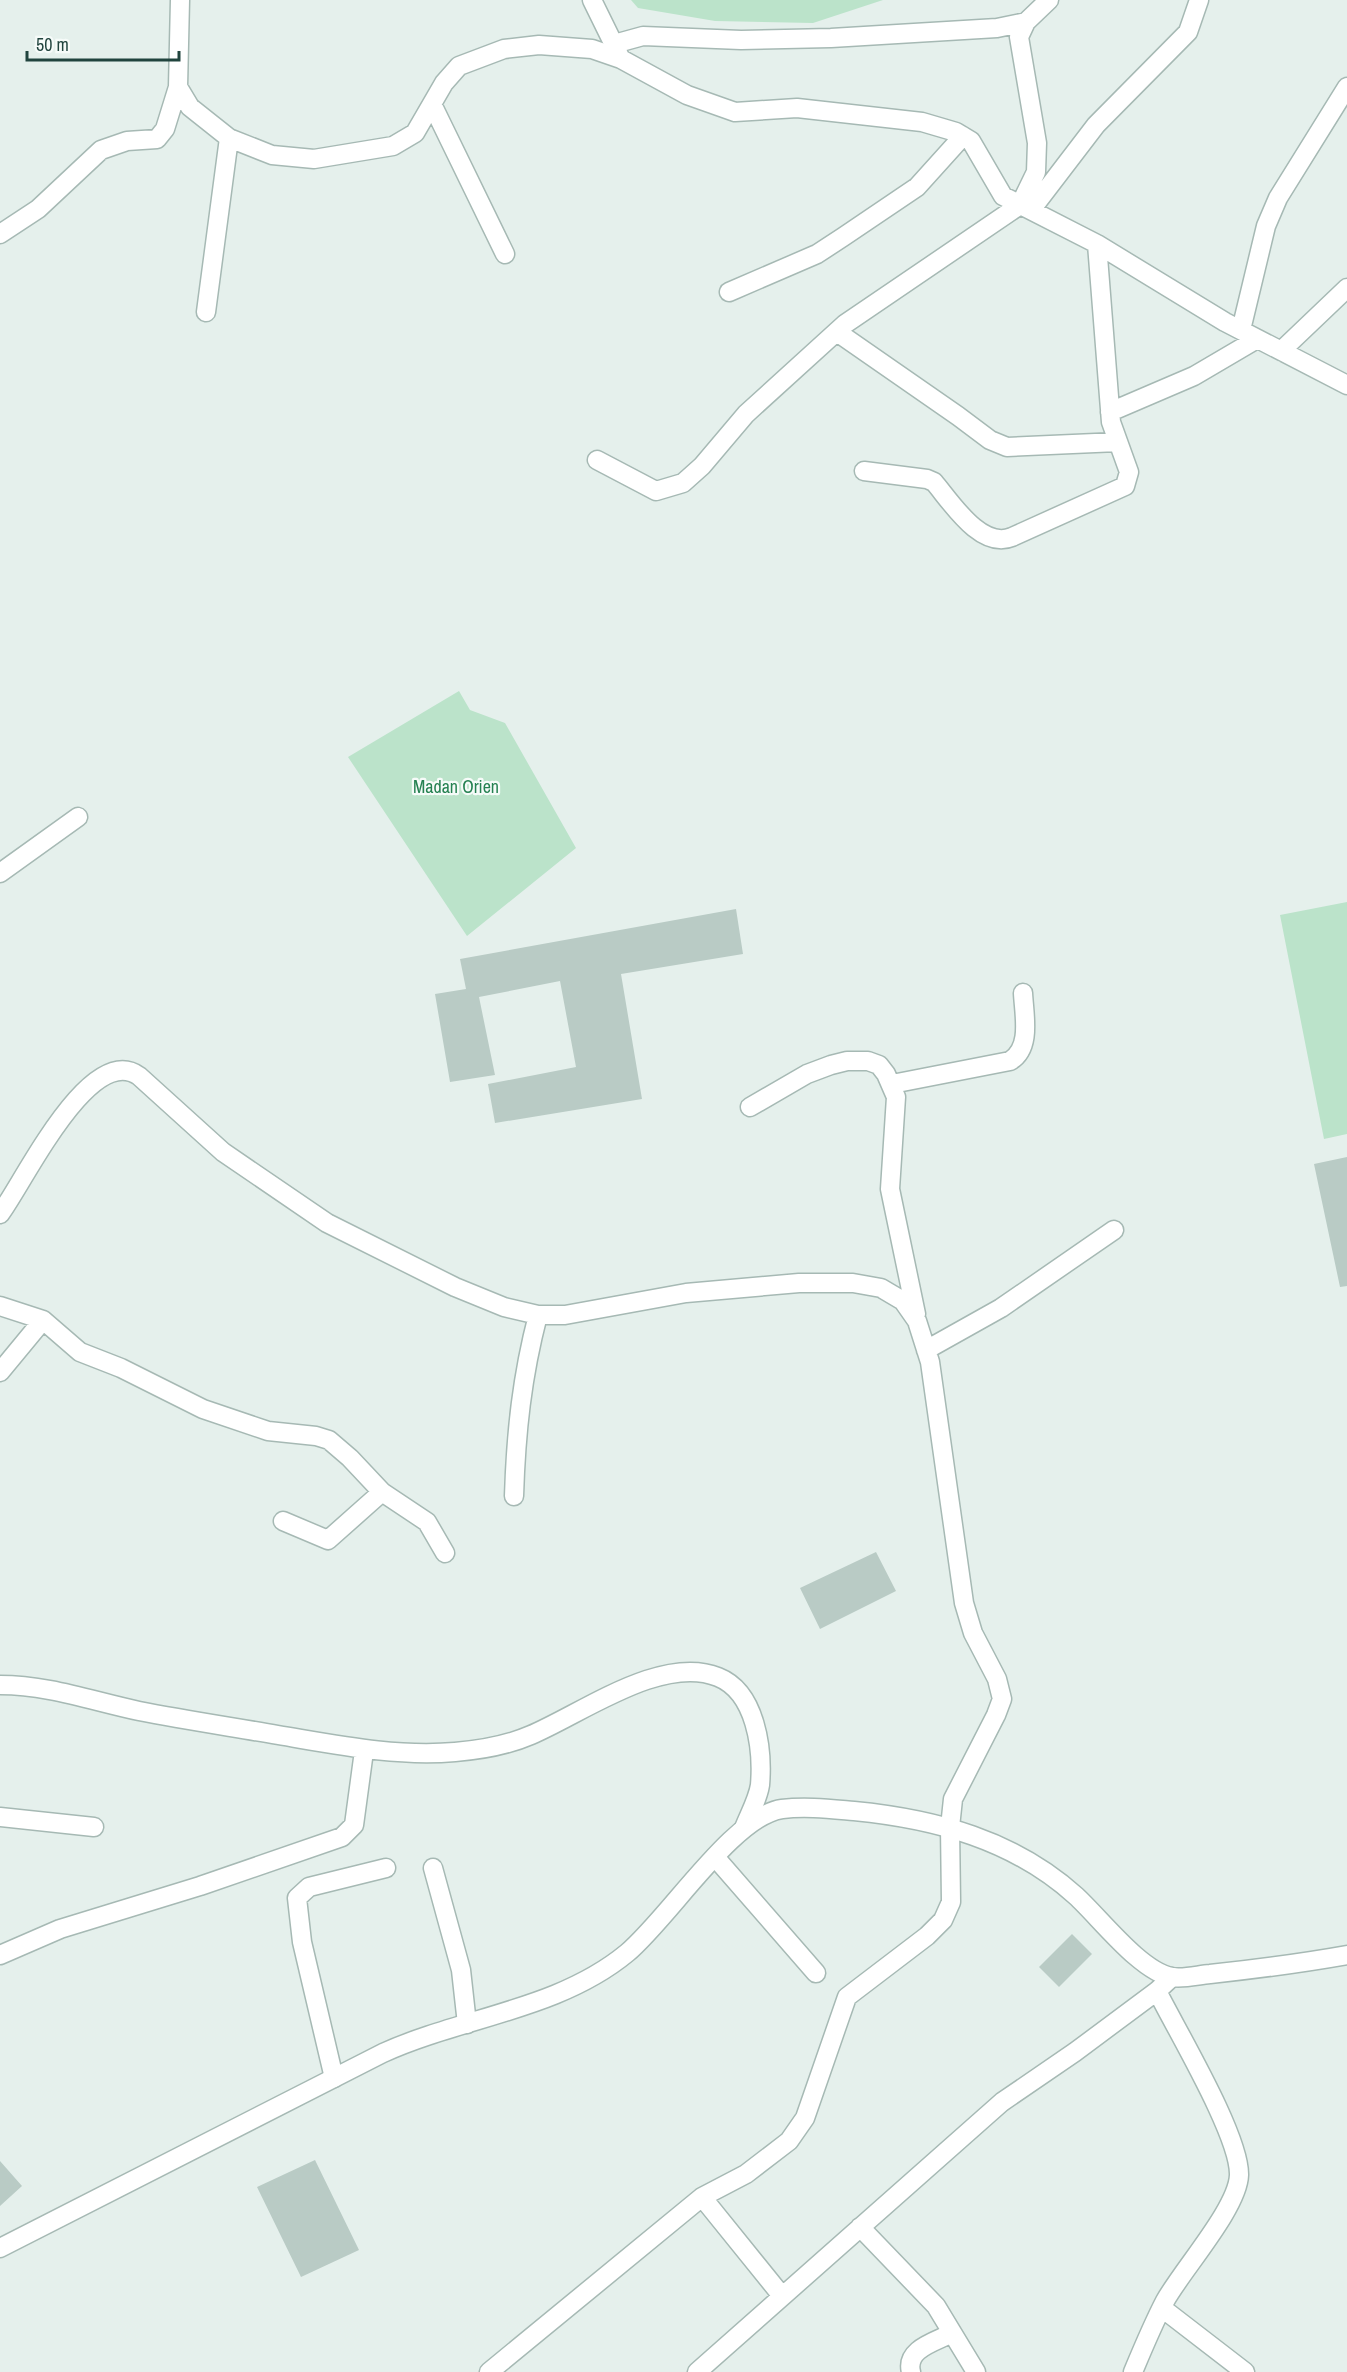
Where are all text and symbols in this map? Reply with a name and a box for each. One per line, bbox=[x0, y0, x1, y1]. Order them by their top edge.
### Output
scale bar bbox=[27, 24, 178, 62]
text: 50 m bbox=[36, 32, 69, 57]
park label: Madan Orien bbox=[413, 774, 499, 799]

